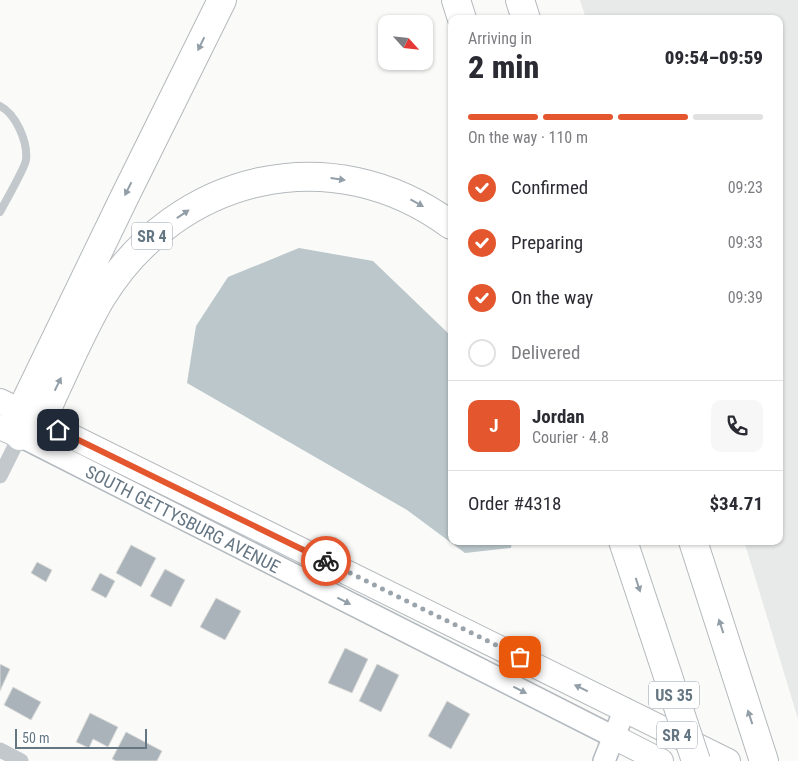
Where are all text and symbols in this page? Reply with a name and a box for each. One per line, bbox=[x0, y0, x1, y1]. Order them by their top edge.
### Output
north arrow bbox=[378, 15, 432, 70]
map controls bbox=[378, 15, 433, 70]
text: Arriving in bbox=[468, 29, 532, 48]
one-way arrow bbox=[197, 37, 205, 51]
text: 09:54–09:59 bbox=[665, 46, 763, 69]
text: 2 min bbox=[468, 48, 539, 86]
text: On the way · 110 m bbox=[468, 128, 588, 147]
icon: check bbox=[468, 174, 496, 202]
one-way arrow bbox=[331, 175, 347, 183]
text: Confirmed bbox=[511, 176, 588, 199]
text: 09:23 bbox=[728, 178, 763, 197]
one-way arrow bbox=[124, 182, 132, 196]
one-way arrow bbox=[410, 199, 424, 207]
one-way arrow bbox=[176, 209, 190, 219]
road number: SR 4 bbox=[132, 222, 172, 250]
icon: check bbox=[468, 229, 496, 257]
text: Preparing bbox=[511, 231, 583, 254]
text: 09:33 bbox=[728, 233, 763, 252]
icon: check bbox=[468, 284, 496, 312]
text: On the way bbox=[511, 286, 593, 309]
text: 09:39 bbox=[728, 288, 763, 307]
text: Delivered bbox=[511, 341, 580, 364]
one-way arrow bbox=[54, 377, 62, 391]
button: phone bbox=[711, 400, 763, 452]
text: Jordan bbox=[532, 405, 585, 428]
pin bbox=[37, 409, 79, 451]
text: J bbox=[489, 414, 499, 437]
icon: home bbox=[44, 416, 72, 444]
text: Courier · 4.8 bbox=[532, 428, 609, 447]
street label: SOUTH GETTYSBURG AVENUE bbox=[82, 461, 284, 577]
text: Order #4318 bbox=[468, 492, 561, 515]
text: $34.71 bbox=[709, 492, 763, 515]
courier bbox=[301, 536, 351, 586]
icon: bike bbox=[312, 547, 340, 575]
one-way arrow bbox=[635, 577, 642, 592]
one-way arrow bbox=[337, 597, 352, 605]
one-way arrow bbox=[716, 619, 724, 634]
pin bbox=[499, 636, 541, 678]
icon: bag bbox=[506, 643, 534, 671]
road number: US 35 bbox=[649, 682, 699, 708]
one-way arrow bbox=[574, 683, 589, 692]
one-way arrow bbox=[513, 686, 528, 694]
one-way arrow bbox=[746, 709, 754, 724]
road number: SR 4 bbox=[657, 722, 697, 748]
scale bar bbox=[15, 726, 148, 749]
text: 50 m bbox=[22, 730, 50, 746]

